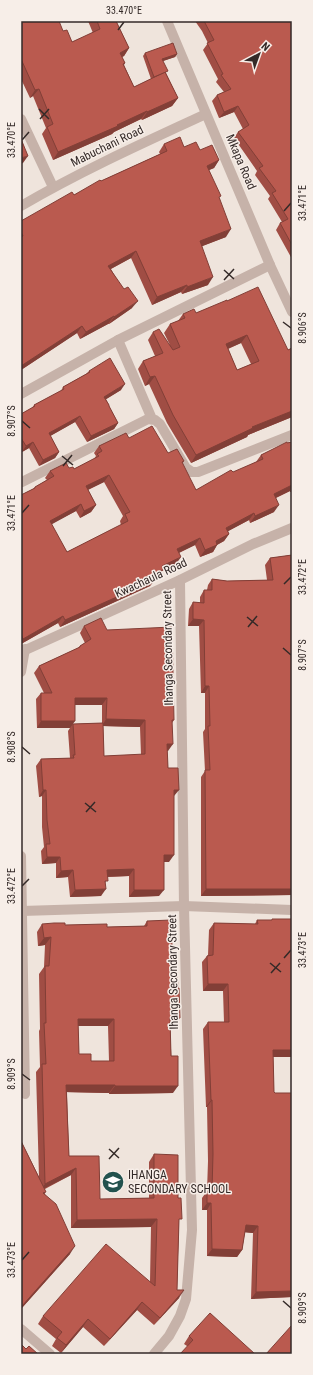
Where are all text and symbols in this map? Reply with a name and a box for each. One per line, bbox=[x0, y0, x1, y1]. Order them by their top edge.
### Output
text: 33.470°E bbox=[106, 5, 142, 16]
north arrow bbox=[239, 34, 279, 74]
text: N bbox=[258, 40, 272, 54]
text: 33.470°E bbox=[6, 122, 17, 158]
street label: Mabuchani Road bbox=[68, 122, 146, 170]
street label: Mkapa Road bbox=[223, 132, 259, 192]
text: 33.471°E bbox=[297, 185, 308, 221]
text: 8.906°S bbox=[297, 312, 308, 344]
text: 8.907°S bbox=[6, 405, 17, 437]
text: 33.471°E bbox=[6, 495, 17, 531]
street label: Kwachaula Road bbox=[113, 555, 189, 601]
text: 33.472°E bbox=[297, 559, 308, 595]
street label: Ihanga Secondary Street bbox=[160, 590, 176, 706]
text: 8.907°S bbox=[297, 639, 308, 671]
text: 8.908°S bbox=[6, 731, 17, 763]
text: 33.472°E bbox=[6, 868, 17, 904]
street label: Ihanga Secondary Street bbox=[165, 914, 181, 1030]
text: 33.473°E bbox=[297, 932, 308, 968]
text: 8.909°S bbox=[6, 1058, 17, 1090]
place label: IHANGA SECONDARY SCHOOL bbox=[128, 1168, 231, 1196]
school or university icon: IHANGA SECONDARY SCHOOL bbox=[100, 1169, 126, 1195]
text: 33.473°E bbox=[6, 1242, 17, 1278]
text: 8.909°S bbox=[297, 1292, 308, 1324]

